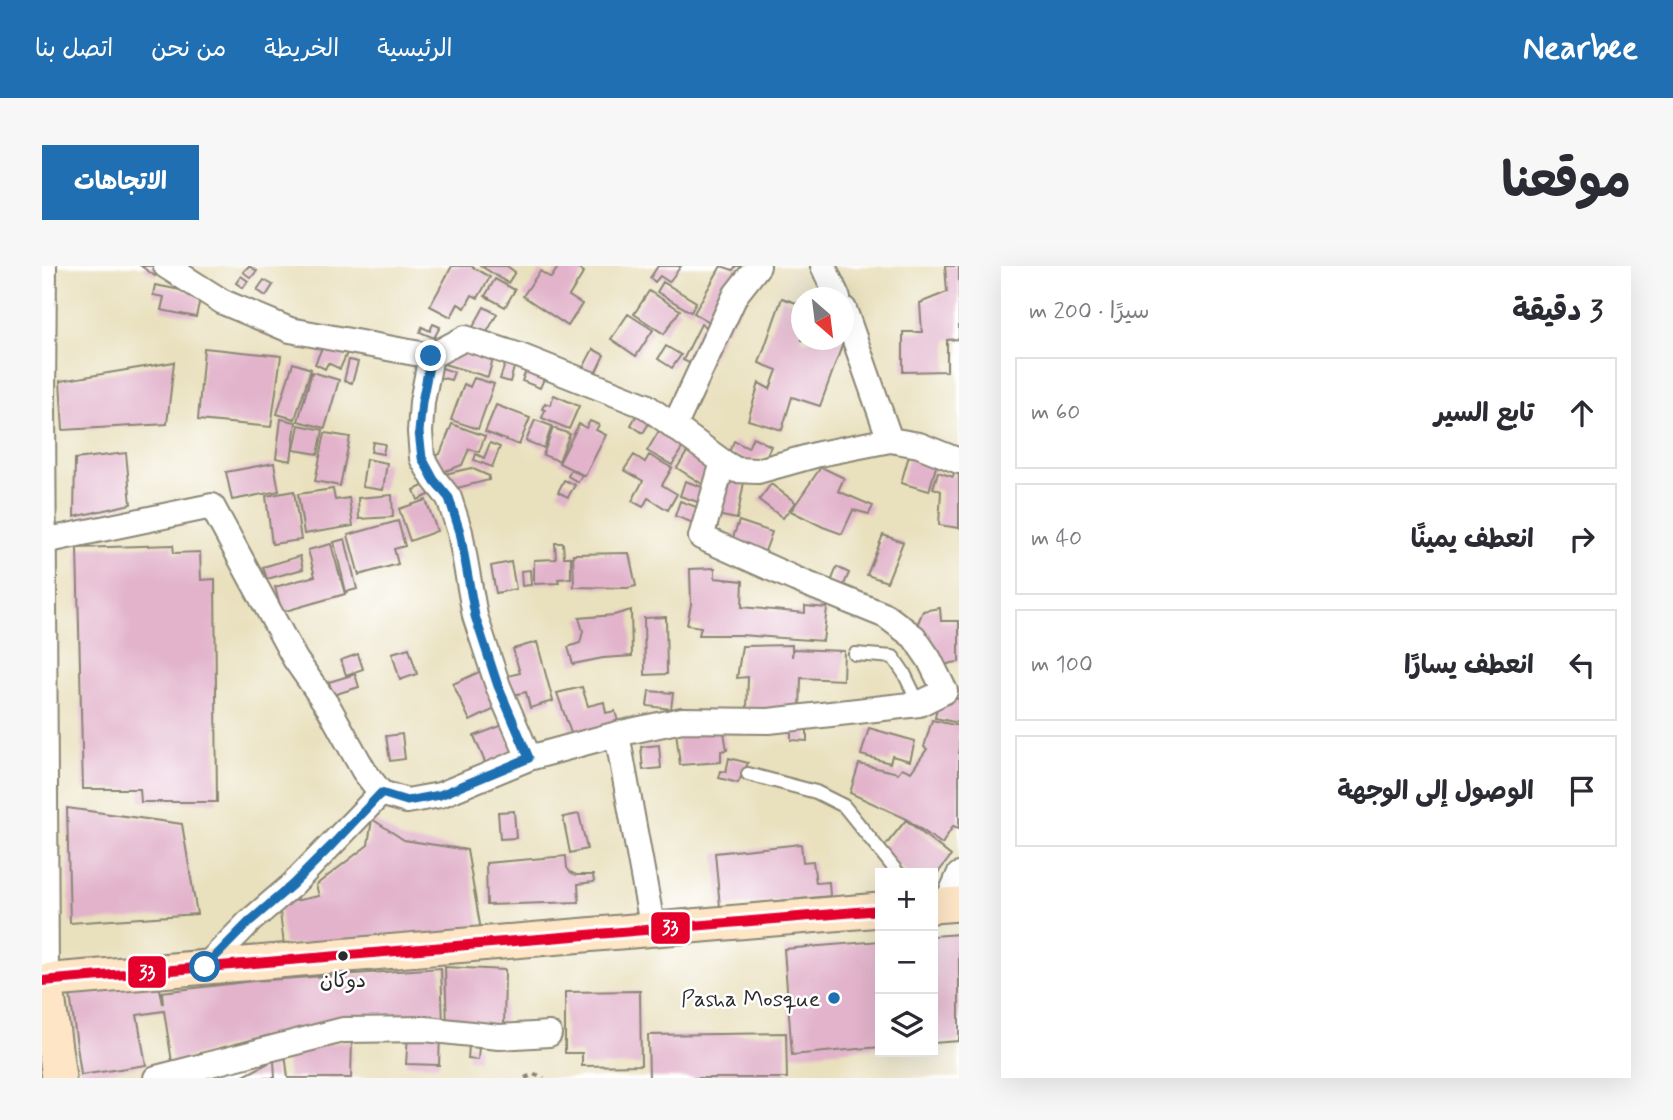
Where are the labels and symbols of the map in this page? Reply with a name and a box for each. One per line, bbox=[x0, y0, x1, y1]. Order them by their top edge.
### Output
north arrow bbox=[791, 287, 854, 350]
route end bbox=[415, 340, 446, 371]
line badge: 33 bbox=[650, 911, 691, 945]
text: 33 bbox=[662, 916, 678, 941]
marker: دوكان bbox=[336, 949, 350, 963]
route start bbox=[189, 951, 220, 982]
line badge: 33 bbox=[127, 955, 167, 989]
text: 33 bbox=[139, 961, 155, 986]
place label: دوكان bbox=[320, 967, 366, 995]
place label: Pasha Mosque bbox=[681, 985, 820, 1015]
marker: Pasha Mosque bbox=[826, 990, 842, 1006]

